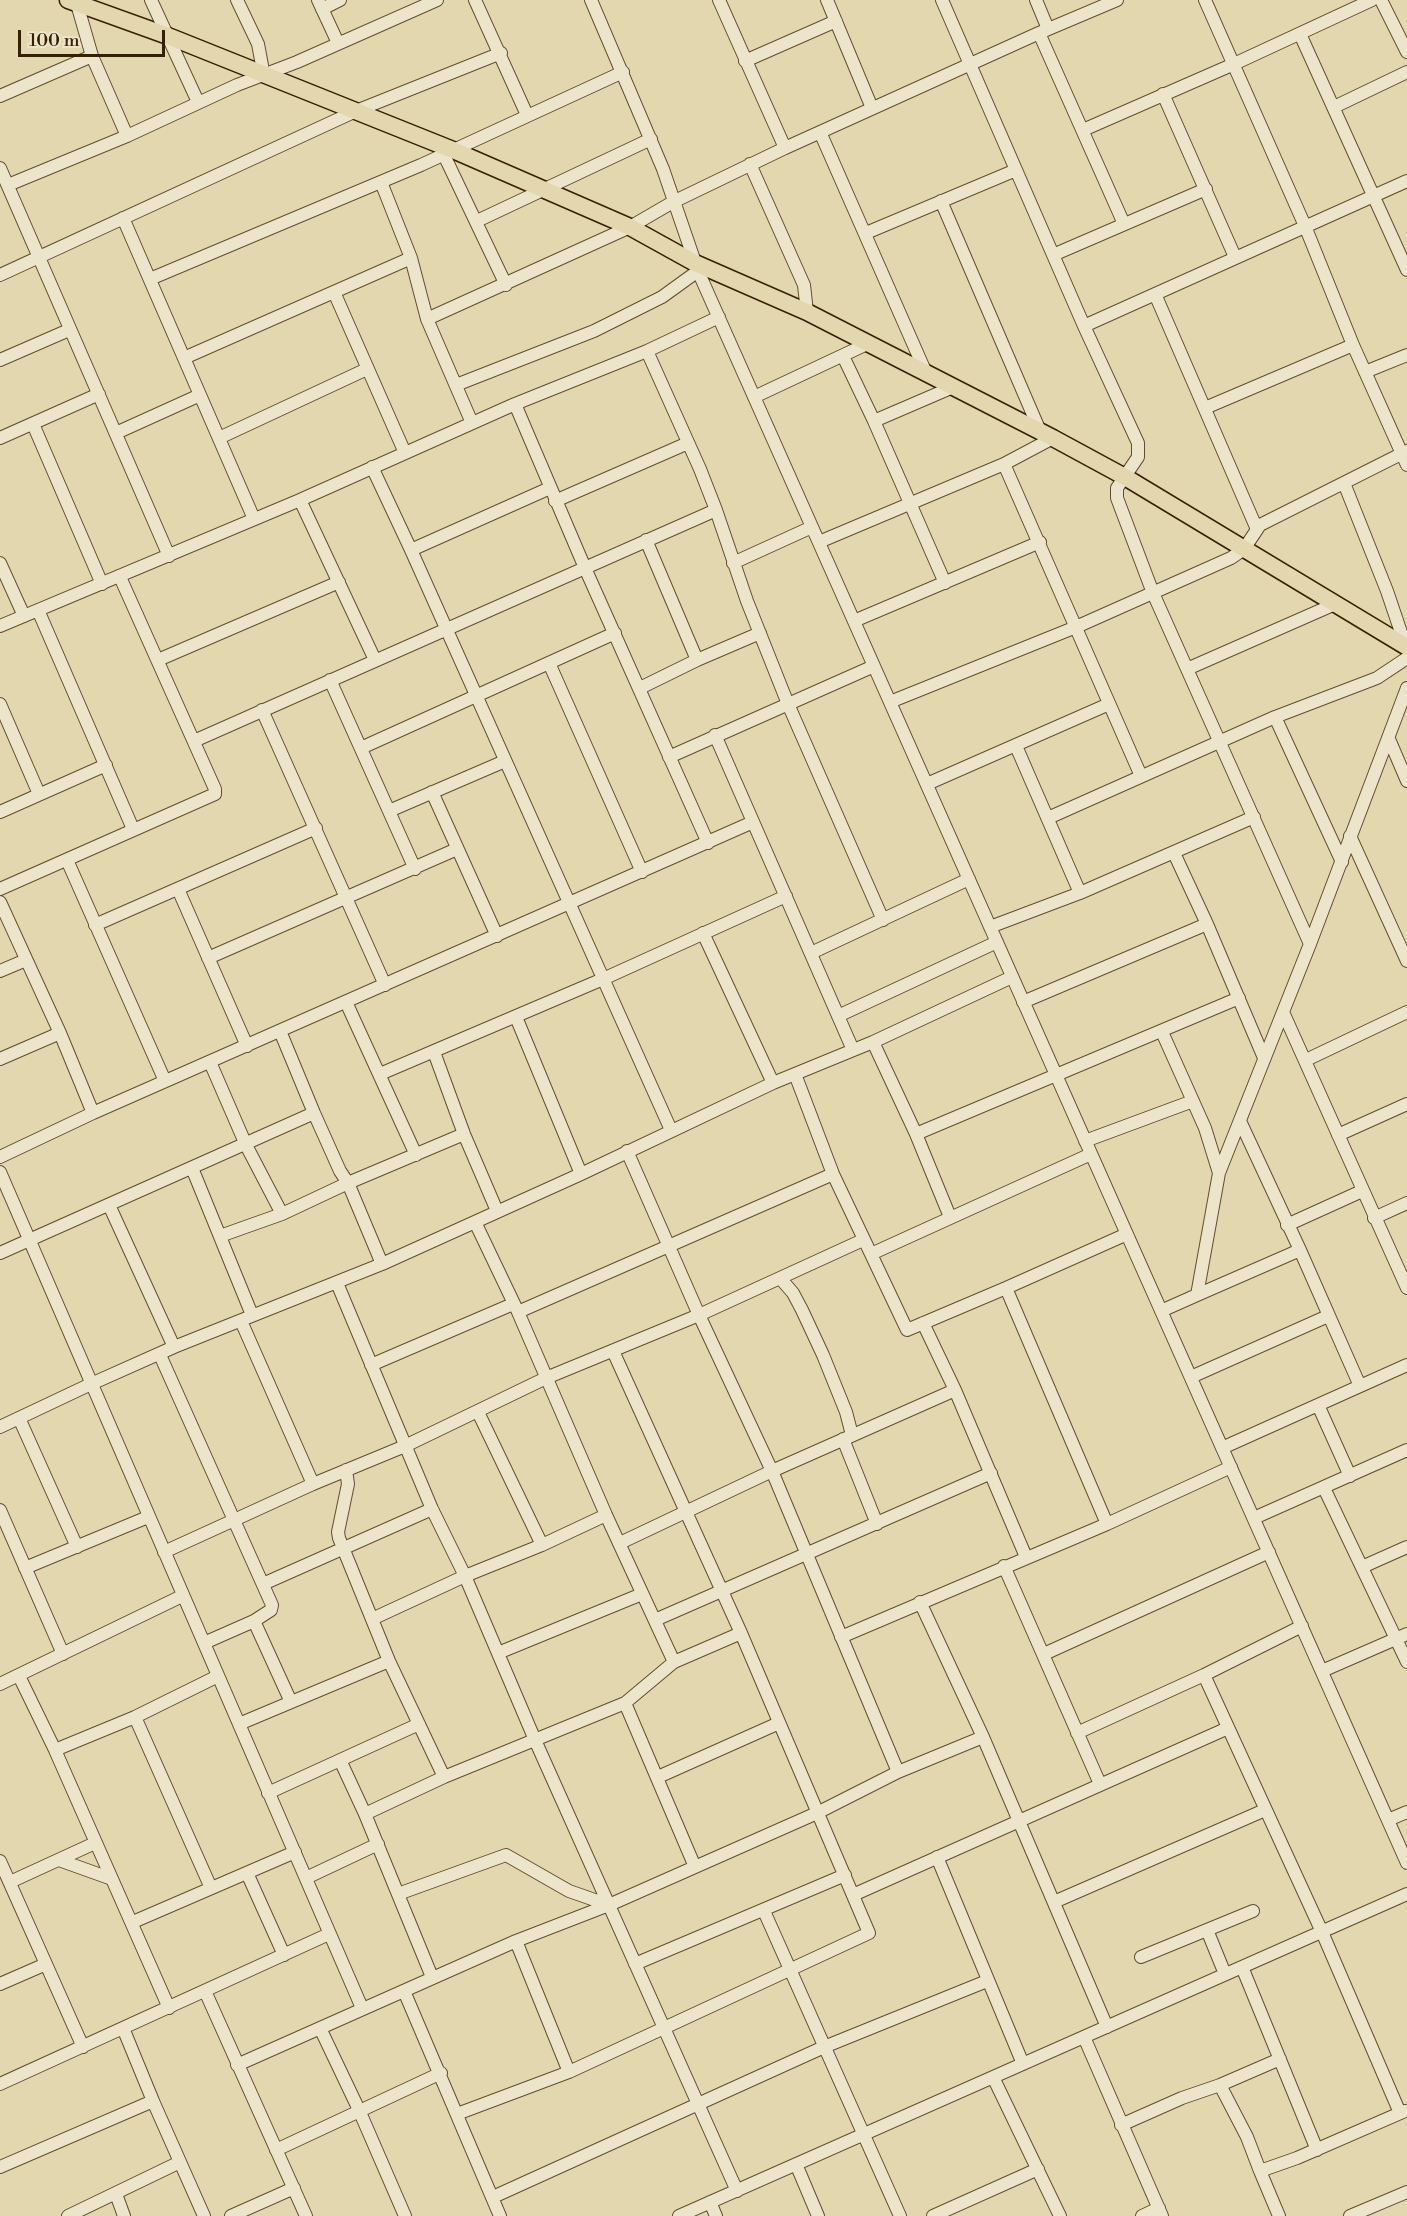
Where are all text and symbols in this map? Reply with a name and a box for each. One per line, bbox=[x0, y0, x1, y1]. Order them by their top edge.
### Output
scale bar bbox=[21, 18, 168, 56]
text: 100 m bbox=[29, 29, 80, 52]

